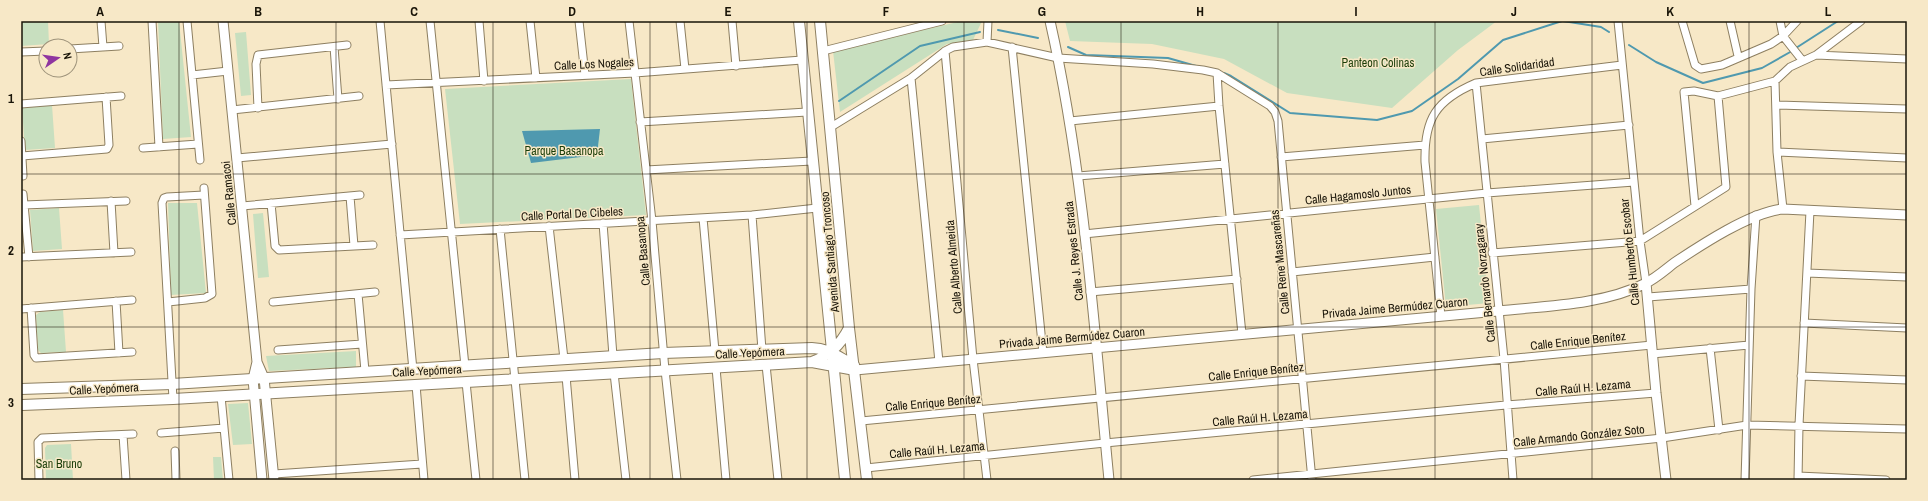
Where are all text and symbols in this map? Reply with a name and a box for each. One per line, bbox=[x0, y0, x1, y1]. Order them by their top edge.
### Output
text: A bbox=[96, 3, 104, 20]
text: B bbox=[254, 3, 262, 20]
text: C bbox=[410, 3, 418, 20]
text: D bbox=[568, 3, 576, 20]
text: E bbox=[724, 3, 732, 20]
text: F bbox=[883, 3, 890, 20]
text: G bbox=[1038, 3, 1046, 20]
text: H bbox=[1196, 3, 1204, 20]
text: I bbox=[1355, 3, 1358, 20]
text: J bbox=[1511, 3, 1517, 20]
text: K bbox=[1666, 3, 1674, 20]
text: L bbox=[1825, 3, 1832, 20]
north arrow bbox=[38, 38, 78, 78]
text: N bbox=[60, 51, 75, 60]
street label: Calle Los Nogales bbox=[554, 54, 634, 74]
street label: Calle Solidaridad bbox=[1479, 54, 1555, 80]
park label: Panteon Colinas bbox=[1342, 55, 1414, 71]
text: 1 bbox=[8, 90, 14, 107]
park label: Parque Basanopa bbox=[525, 143, 604, 159]
street label: Calle Ramacoi bbox=[218, 160, 240, 226]
street label: Calle Hagamoslo Juntos bbox=[1304, 181, 1412, 209]
street label: Avenida Santiago Troncoso bbox=[817, 191, 843, 314]
street label: Calle Humberto Escobar bbox=[1616, 197, 1644, 306]
street label: Calle J. Reyes Estrada bbox=[1061, 200, 1087, 302]
street label: Calle Portal De Cibeles bbox=[521, 203, 624, 225]
street label: Calle Rene Mascareñas bbox=[1267, 209, 1293, 315]
street label: Calle Basanopa bbox=[632, 215, 654, 286]
street label: Calle Alberto Almeida bbox=[942, 219, 966, 315]
street label: Calle Bernardo Norzagaray bbox=[1471, 223, 1499, 343]
text: 2 bbox=[8, 242, 14, 259]
street label: Privada Jaime Bermúdez Cuaron bbox=[1322, 294, 1468, 322]
street label: Privada Jaime Bermúdez Cuaron bbox=[999, 324, 1145, 352]
street label: Calle Enrique Benítez bbox=[1530, 328, 1627, 354]
street label: Calle Yepómera bbox=[715, 343, 786, 363]
street label: Calle Enrique Benítez bbox=[1208, 359, 1305, 385]
street label: Calle Yepómera bbox=[392, 361, 463, 381]
street label: Calle Raúl H. Lezama bbox=[1535, 376, 1632, 400]
street label: Calle Yepómera bbox=[69, 379, 140, 399]
street label: Calle Enrique Benítez bbox=[885, 391, 981, 415]
text: 3 bbox=[8, 394, 14, 411]
street label: Calle Raúl H. Lezama bbox=[1212, 406, 1309, 430]
street label: Calle Armando González Soto bbox=[1513, 421, 1645, 451]
street label: Calle Raúl H. Lezama bbox=[889, 438, 986, 462]
park label: San Bruno bbox=[36, 456, 82, 472]

